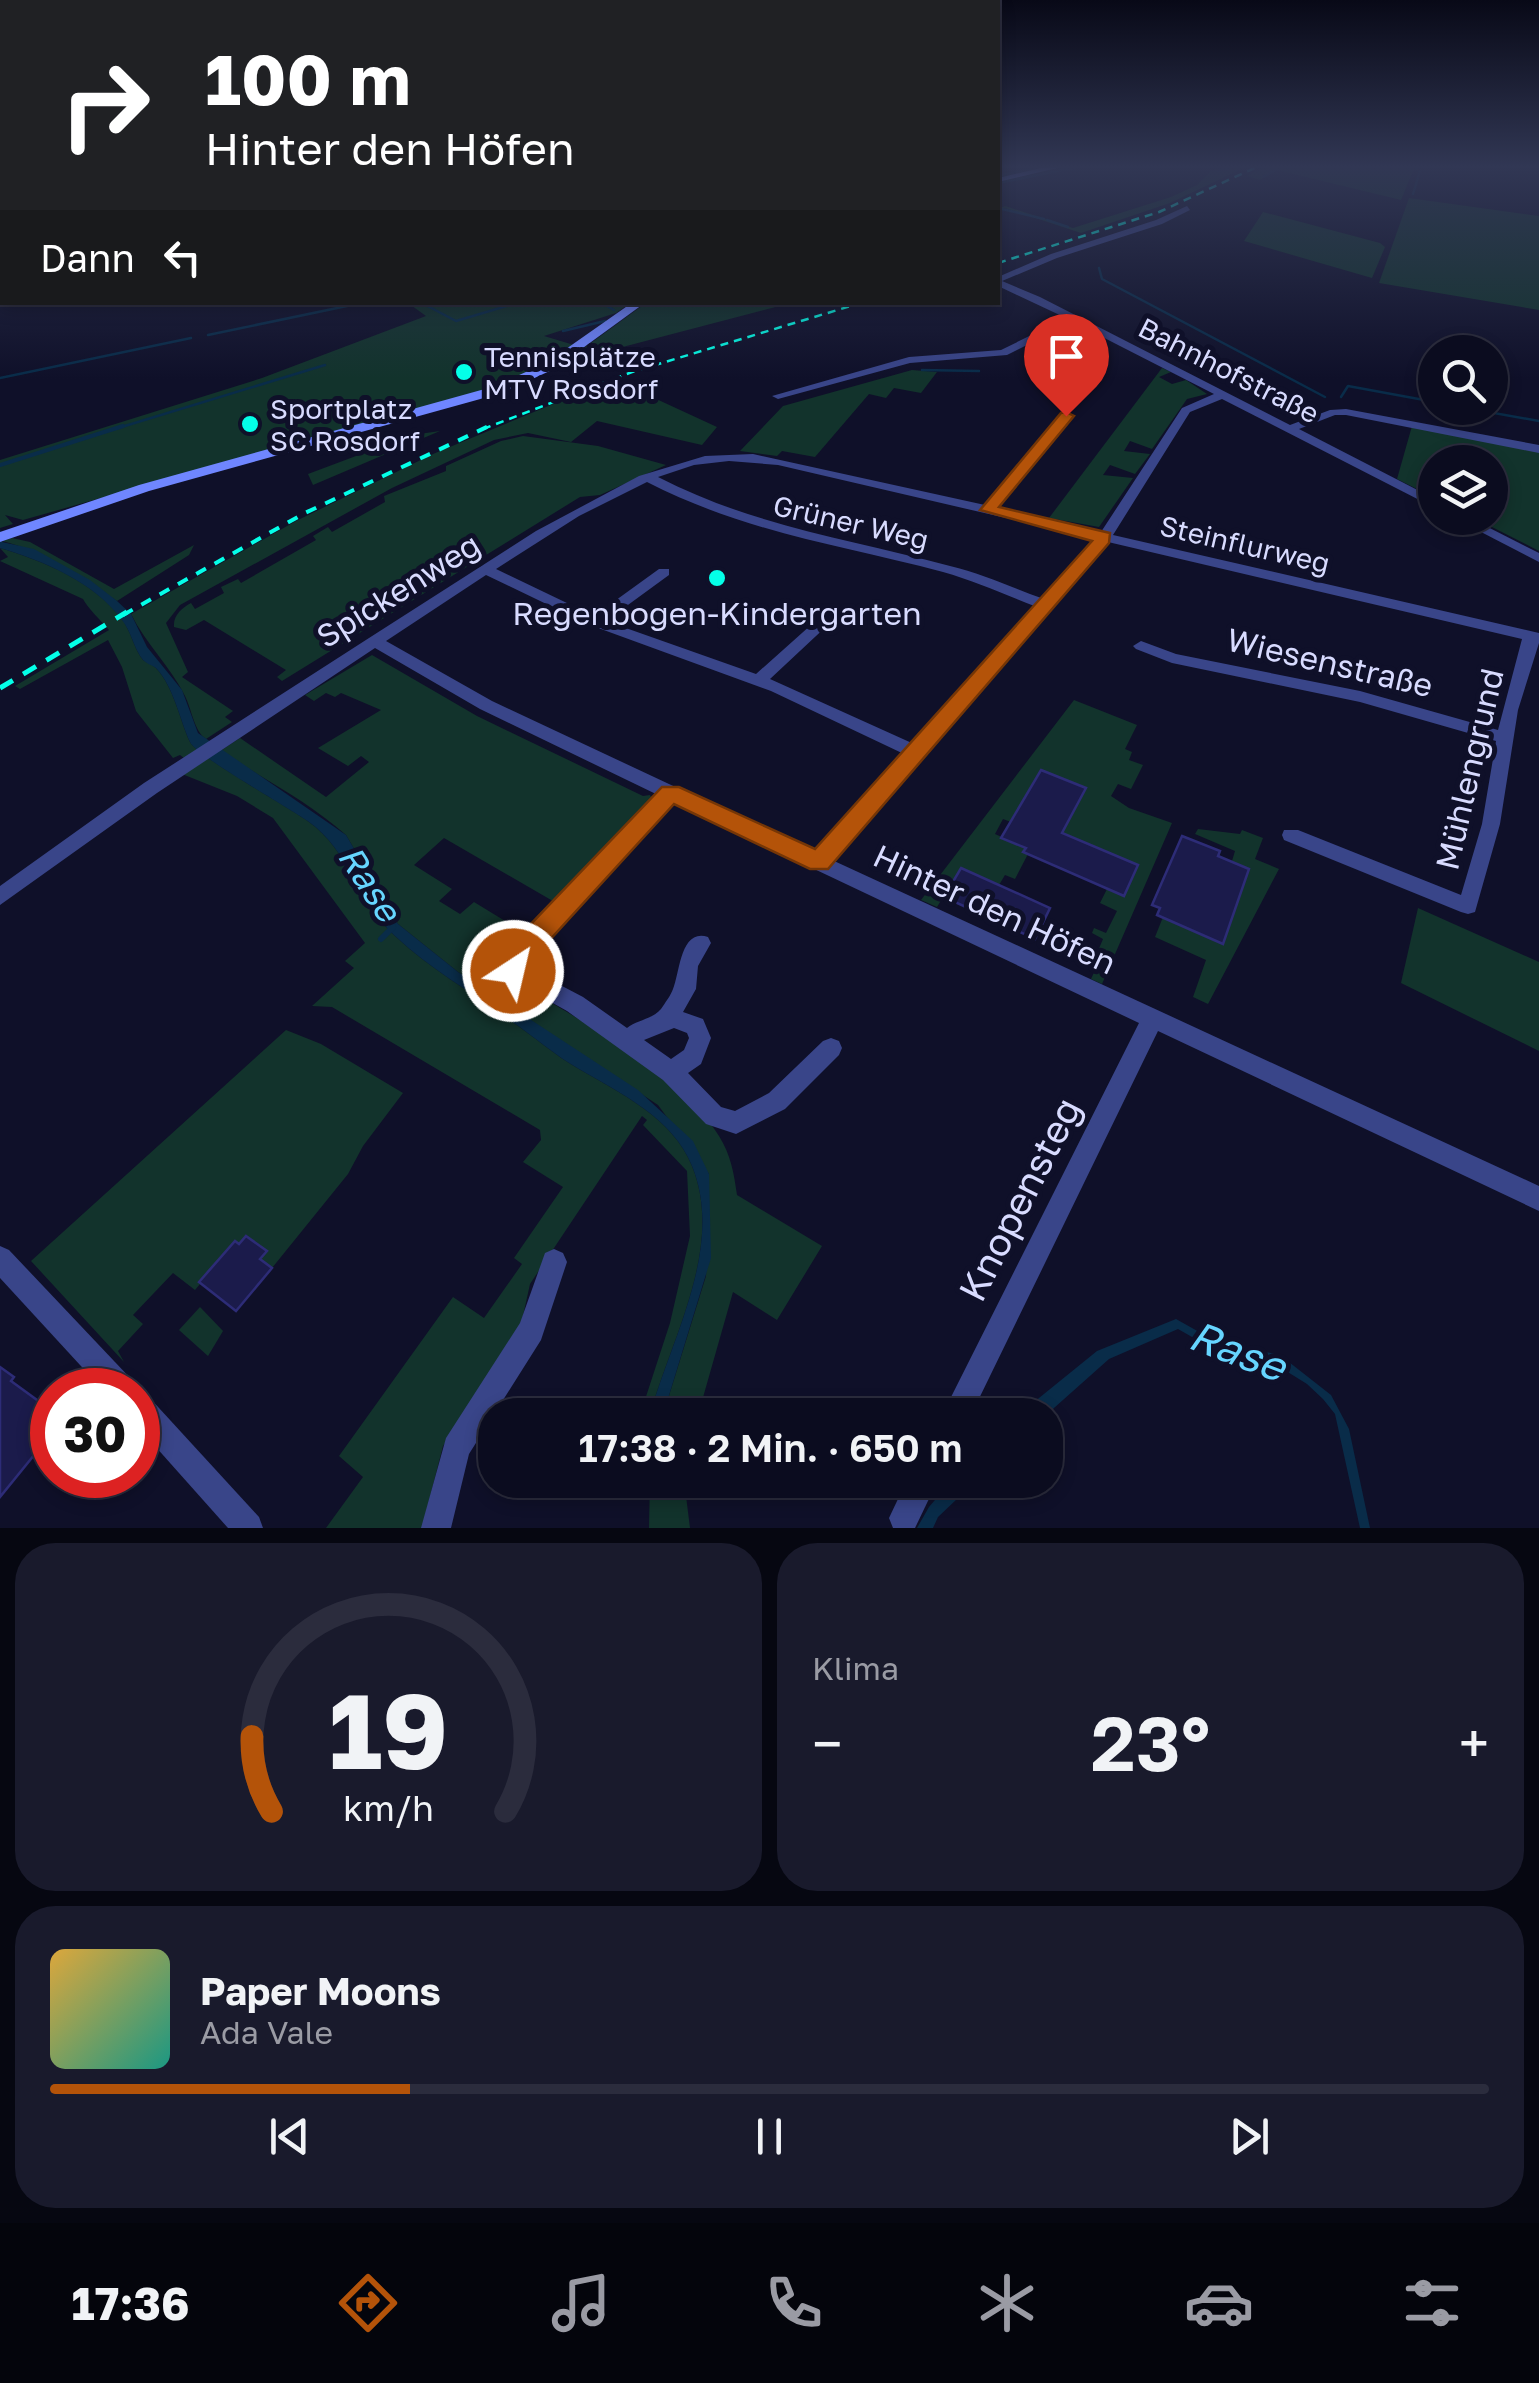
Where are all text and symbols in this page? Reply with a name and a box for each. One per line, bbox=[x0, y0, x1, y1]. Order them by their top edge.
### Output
text: 100 m bbox=[205, 36, 411, 120]
icon: right bbox=[40, 40, 170, 170]
text: Hinter den Höfen bbox=[205, 121, 575, 175]
icon: left bbox=[155, 230, 210, 285]
text: Dann bbox=[40, 235, 135, 280]
street label: Bahnhofstraße bbox=[1133, 310, 1325, 430]
pin bbox=[1024, 314, 1109, 417]
icon: arrive bbox=[1039, 329, 1094, 384]
map controls bbox=[1418, 335, 1508, 535]
button: search bbox=[1418, 335, 1508, 425]
place label: Tennisplätze MTV Rosdorf bbox=[484, 340, 658, 405]
marker: Tennisplätze MTV Rosdorf bbox=[453, 361, 475, 383]
place label: Sportplatz SC Rosdorf bbox=[270, 392, 420, 457]
marker: Sportplatz SC Rosdorf bbox=[239, 413, 261, 435]
button: layers bbox=[1418, 445, 1508, 535]
street label: Grüner Weg bbox=[770, 488, 932, 556]
street label: Steinflurweg bbox=[1157, 508, 1333, 580]
street label: Spickenweg bbox=[309, 525, 487, 655]
marker: Regenbogen-Kindergarten bbox=[706, 567, 728, 589]
place label: Regenbogen-Kindergarten bbox=[512, 594, 922, 632]
street label: Wiesenstraße bbox=[1223, 620, 1437, 704]
street label: Mühlengrund bbox=[1427, 665, 1511, 873]
street label: Hinter den Höfen bbox=[868, 836, 1122, 982]
water label: Rase bbox=[330, 837, 411, 931]
position arrow bbox=[461, 919, 565, 1023]
street label: Knopensteg bbox=[949, 1090, 1089, 1308]
water label: Rase bbox=[1183, 1309, 1295, 1392]
speed limit sign: 30 bbox=[30, 1368, 160, 1498]
text: 17:38 · 2 Min. · 650 m bbox=[578, 1425, 963, 1470]
text: Klima bbox=[812, 1649, 899, 1687]
text: 19 bbox=[329, 1667, 448, 1792]
text: 23° bbox=[1091, 1697, 1210, 1788]
text: − bbox=[812, 1710, 842, 1776]
text: + bbox=[1459, 1710, 1489, 1776]
text: km/h bbox=[343, 1786, 434, 1829]
text: Paper Moons bbox=[200, 1968, 441, 2013]
text: Ada Vale bbox=[200, 2013, 333, 2051]
icon: previous bbox=[262, 2109, 317, 2164]
icon: pause bbox=[742, 2109, 797, 2164]
icon: next bbox=[1222, 2109, 1277, 2164]
icon: directions bbox=[333, 2268, 403, 2338]
icon: music bbox=[546, 2268, 616, 2338]
icon: phone bbox=[759, 2268, 829, 2338]
icon: climate bbox=[972, 2268, 1042, 2338]
icon: car bbox=[1184, 2268, 1254, 2338]
icon: filters bbox=[1397, 2268, 1467, 2338]
text: 17:36 bbox=[71, 2276, 190, 2330]

